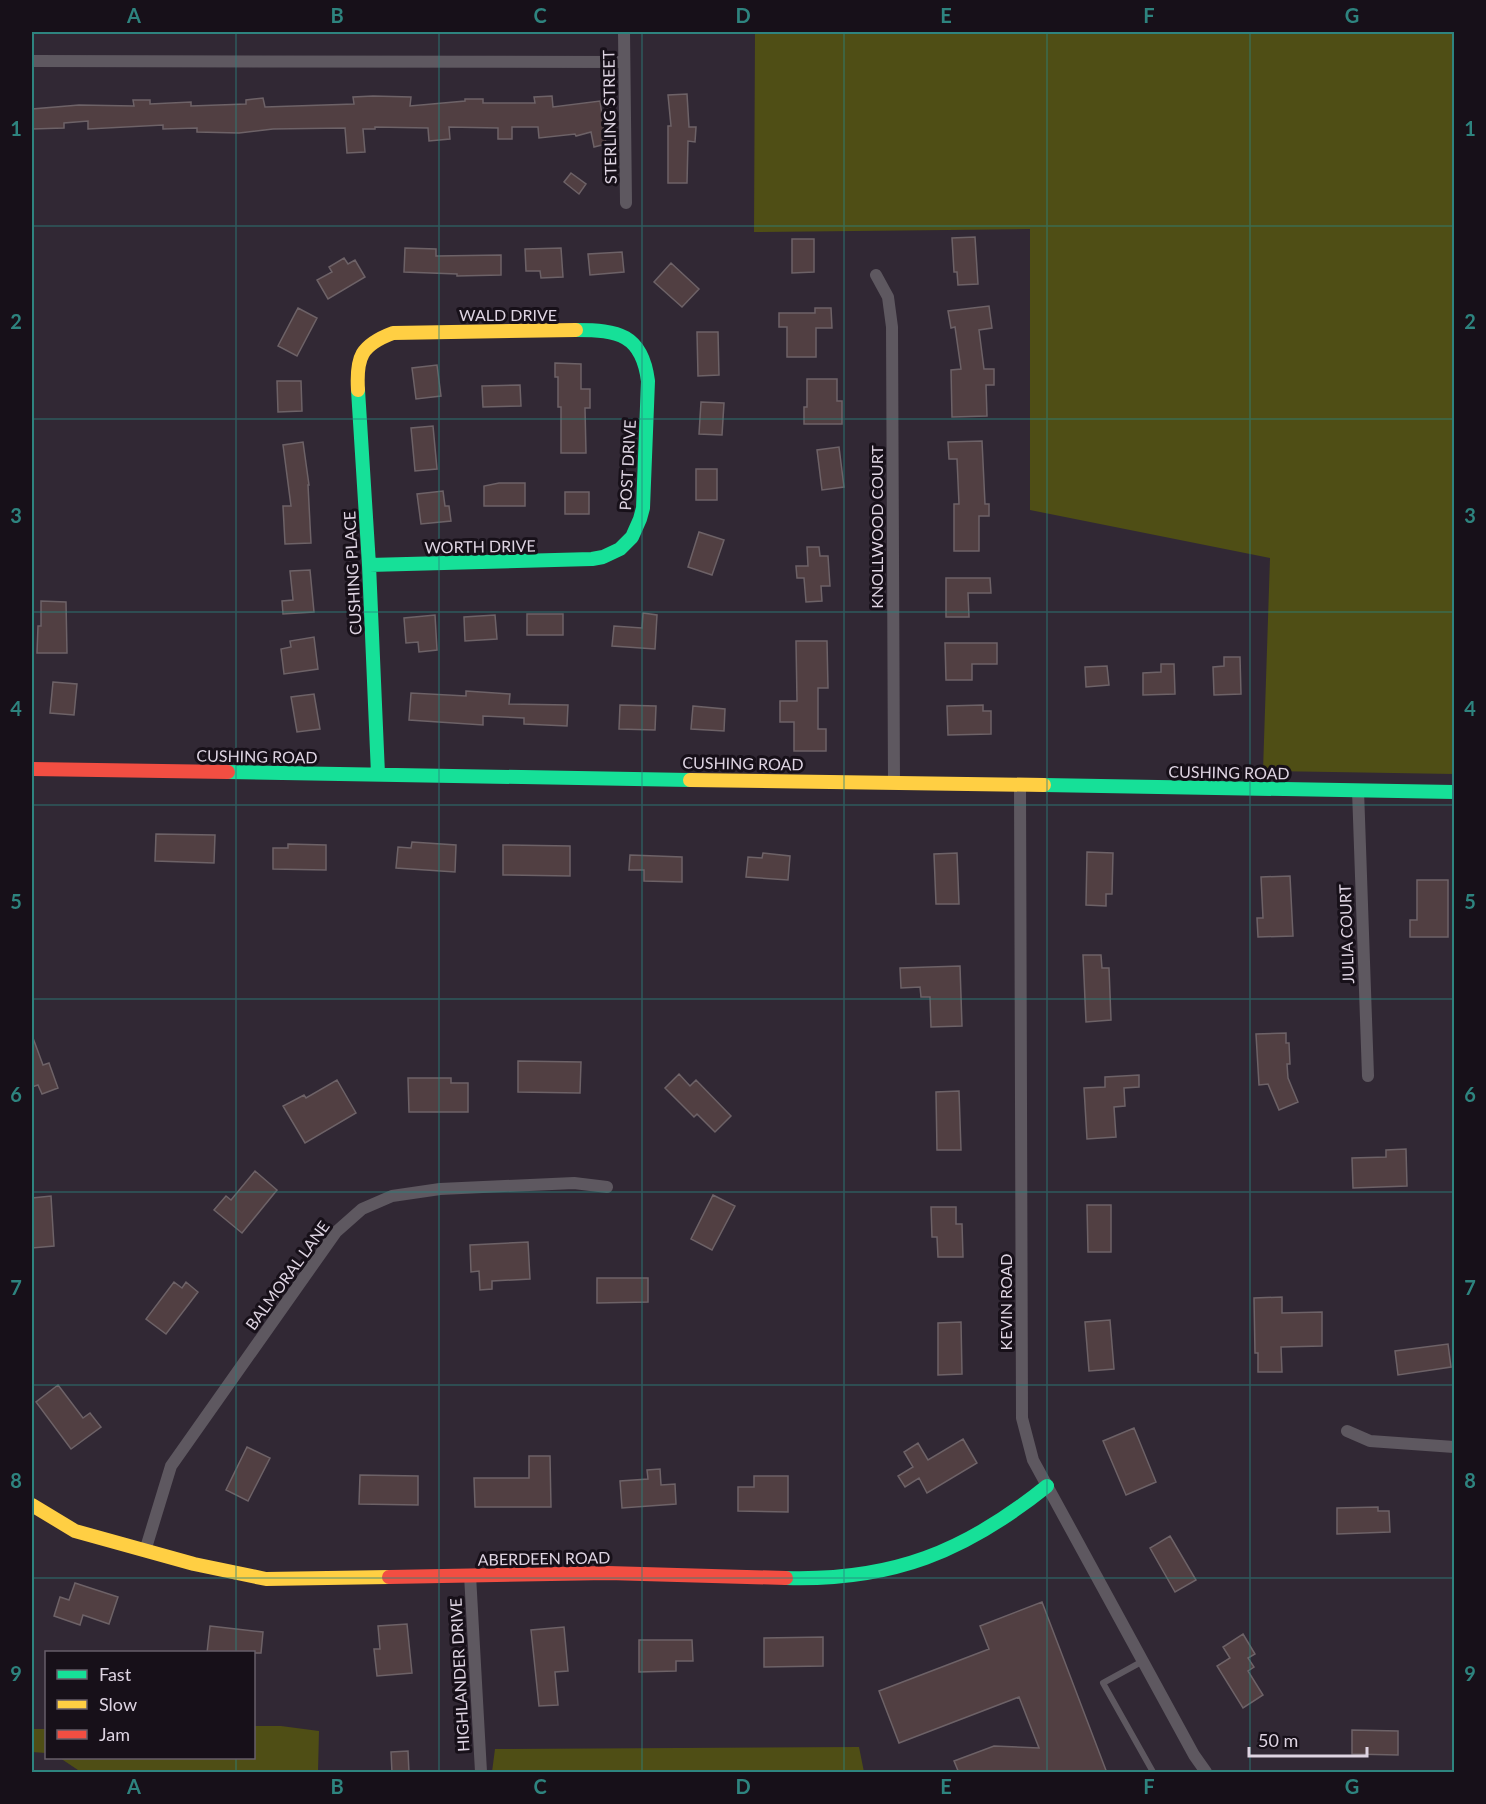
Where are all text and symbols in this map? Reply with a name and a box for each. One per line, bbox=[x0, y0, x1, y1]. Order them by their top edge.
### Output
text: A bbox=[126, 3, 141, 27]
text: B bbox=[330, 3, 344, 27]
text: C bbox=[533, 3, 547, 27]
text: D bbox=[735, 3, 751, 27]
text: E bbox=[940, 3, 952, 27]
text: F bbox=[1143, 3, 1155, 27]
text: G bbox=[1345, 3, 1359, 27]
street label: STERLING STREET bbox=[598, 49, 620, 184]
text: 1 bbox=[10, 116, 22, 140]
text: 1 bbox=[1464, 116, 1476, 140]
street label: WALD DRIVE bbox=[459, 305, 557, 324]
text: 2 bbox=[10, 309, 22, 333]
text: 2 bbox=[1464, 309, 1476, 333]
street label: POST DRIVE bbox=[615, 419, 639, 511]
street label: KNOLLWOOD COURT bbox=[867, 445, 886, 609]
text: 3 bbox=[10, 503, 22, 527]
text: 3 bbox=[1464, 503, 1476, 527]
street label: CUSHING PLACE bbox=[339, 511, 365, 635]
street label: WORTH DRIVE bbox=[424, 536, 536, 556]
text: 4 bbox=[10, 696, 22, 720]
text: 4 bbox=[1464, 696, 1476, 720]
street label: CUSHING ROAD bbox=[196, 745, 318, 767]
street label: CUSHING ROAD bbox=[682, 752, 804, 774]
street label: CUSHING ROAD bbox=[1168, 761, 1290, 783]
street label: JULIA COURT bbox=[1335, 883, 1357, 984]
text: 5 bbox=[10, 889, 22, 913]
text: 5 bbox=[1464, 889, 1476, 913]
text: 6 bbox=[10, 1082, 22, 1106]
text: 6 bbox=[1464, 1082, 1476, 1106]
street label: BALMORAL LANE bbox=[241, 1217, 333, 1333]
street label: KEVIN ROAD bbox=[996, 1254, 1015, 1350]
text: 7 bbox=[10, 1275, 22, 1299]
text: 7 bbox=[1464, 1275, 1476, 1299]
text: 8 bbox=[10, 1468, 22, 1492]
text: 8 bbox=[1464, 1468, 1476, 1492]
street label: ABERDEEN ROAD bbox=[477, 1547, 611, 1569]
street label: HIGHLANDER DRIVE bbox=[445, 1598, 473, 1752]
legend bbox=[45, 1651, 255, 1759]
text: 9 bbox=[10, 1661, 22, 1685]
text: 9 bbox=[1464, 1661, 1476, 1685]
text: Fast bbox=[99, 1663, 132, 1685]
text: Slow bbox=[99, 1693, 137, 1715]
scale bar bbox=[1249, 1720, 1368, 1758]
text: Jam bbox=[99, 1723, 130, 1745]
text: 50 m bbox=[1258, 1729, 1298, 1751]
text: A bbox=[126, 1774, 141, 1798]
text: B bbox=[330, 1774, 344, 1798]
text: C bbox=[533, 1774, 547, 1798]
text: D bbox=[735, 1774, 751, 1798]
text: E bbox=[940, 1774, 952, 1798]
text: F bbox=[1143, 1774, 1155, 1798]
text: G bbox=[1345, 1774, 1359, 1798]

